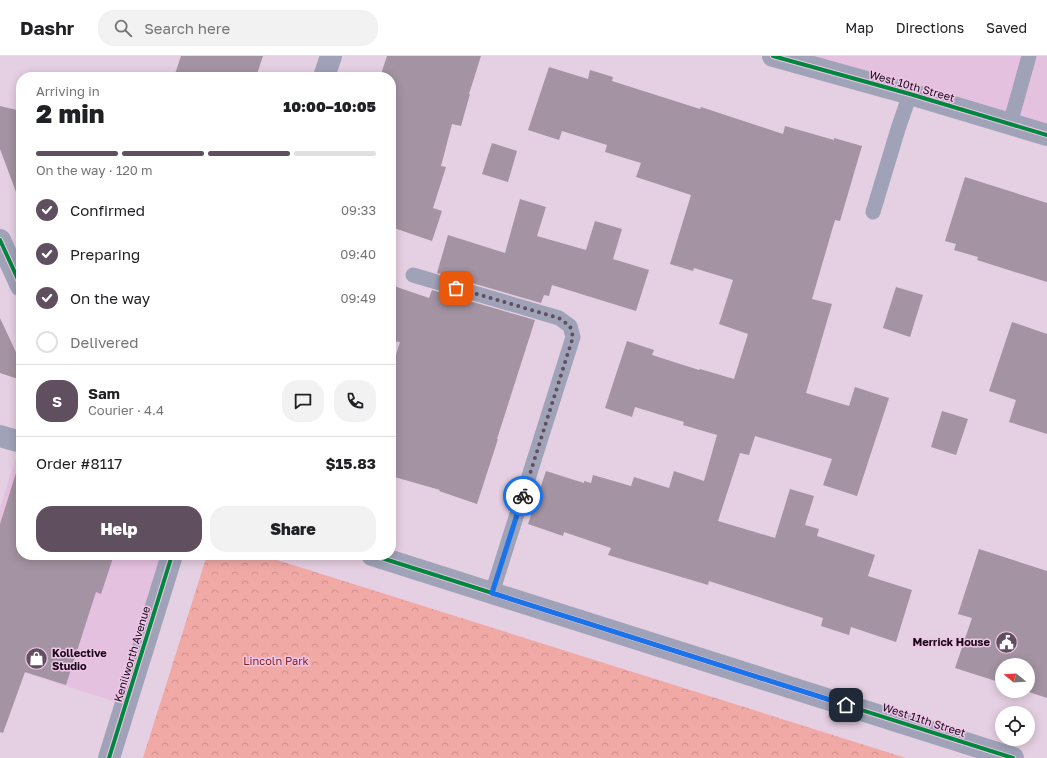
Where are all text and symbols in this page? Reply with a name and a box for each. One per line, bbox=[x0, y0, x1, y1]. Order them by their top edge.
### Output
search box bbox=[98, 10, 378, 46]
text: Dashr bbox=[20, 16, 74, 39]
icon: search bbox=[112, 17, 134, 39]
text: Search here bbox=[144, 19, 230, 37]
text: Map bbox=[845, 19, 874, 36]
text: Directions bbox=[896, 19, 964, 36]
text: Saved bbox=[986, 19, 1027, 36]
street label: West 10th Street bbox=[868, 67, 956, 104]
text: Arriving in bbox=[36, 83, 100, 99]
text: 10:00–10:05 bbox=[283, 97, 376, 115]
text: 2 min bbox=[36, 98, 104, 129]
text: On the way · 120 m bbox=[36, 162, 153, 178]
icon: check bbox=[36, 199, 58, 221]
text: Confirmed bbox=[70, 201, 145, 219]
text: 09:33 bbox=[341, 202, 376, 218]
icon: check bbox=[36, 243, 58, 265]
text: Preparing bbox=[70, 245, 140, 263]
text: 09:40 bbox=[340, 246, 376, 262]
pin bbox=[439, 271, 473, 305]
icon: bag bbox=[445, 277, 467, 299]
icon: check bbox=[36, 287, 58, 309]
text: On the way bbox=[70, 289, 150, 307]
text: 09:49 bbox=[340, 290, 376, 306]
text: Delivered bbox=[70, 333, 138, 351]
button: chat bbox=[282, 380, 324, 422]
button: phone bbox=[334, 380, 376, 422]
text: Sam bbox=[88, 384, 120, 402]
text: S bbox=[52, 392, 62, 410]
text: Courier · 4.4 bbox=[88, 402, 164, 418]
text: Order #8117 bbox=[36, 454, 122, 472]
text: $15.83 bbox=[326, 454, 376, 472]
courier bbox=[503, 476, 543, 516]
icon: bike bbox=[512, 485, 534, 507]
button: Help bbox=[36, 506, 202, 552]
button: Share bbox=[210, 506, 376, 552]
street label: Kenilworth Avenue bbox=[111, 604, 152, 703]
public building icon: Merrick House bbox=[993, 629, 1019, 655]
place label: Merrick House bbox=[913, 635, 991, 648]
shop icon: Kollective Studio bbox=[24, 646, 50, 672]
place label: Kollective Studio bbox=[52, 646, 107, 672]
park label: Lincoln Park bbox=[243, 654, 309, 667]
north arrow bbox=[995, 658, 1035, 698]
map controls bbox=[995, 658, 1035, 746]
pin bbox=[829, 688, 863, 722]
icon: home bbox=[835, 694, 857, 716]
street label: West 11th Street bbox=[881, 700, 967, 739]
button: locate bbox=[995, 706, 1035, 746]

